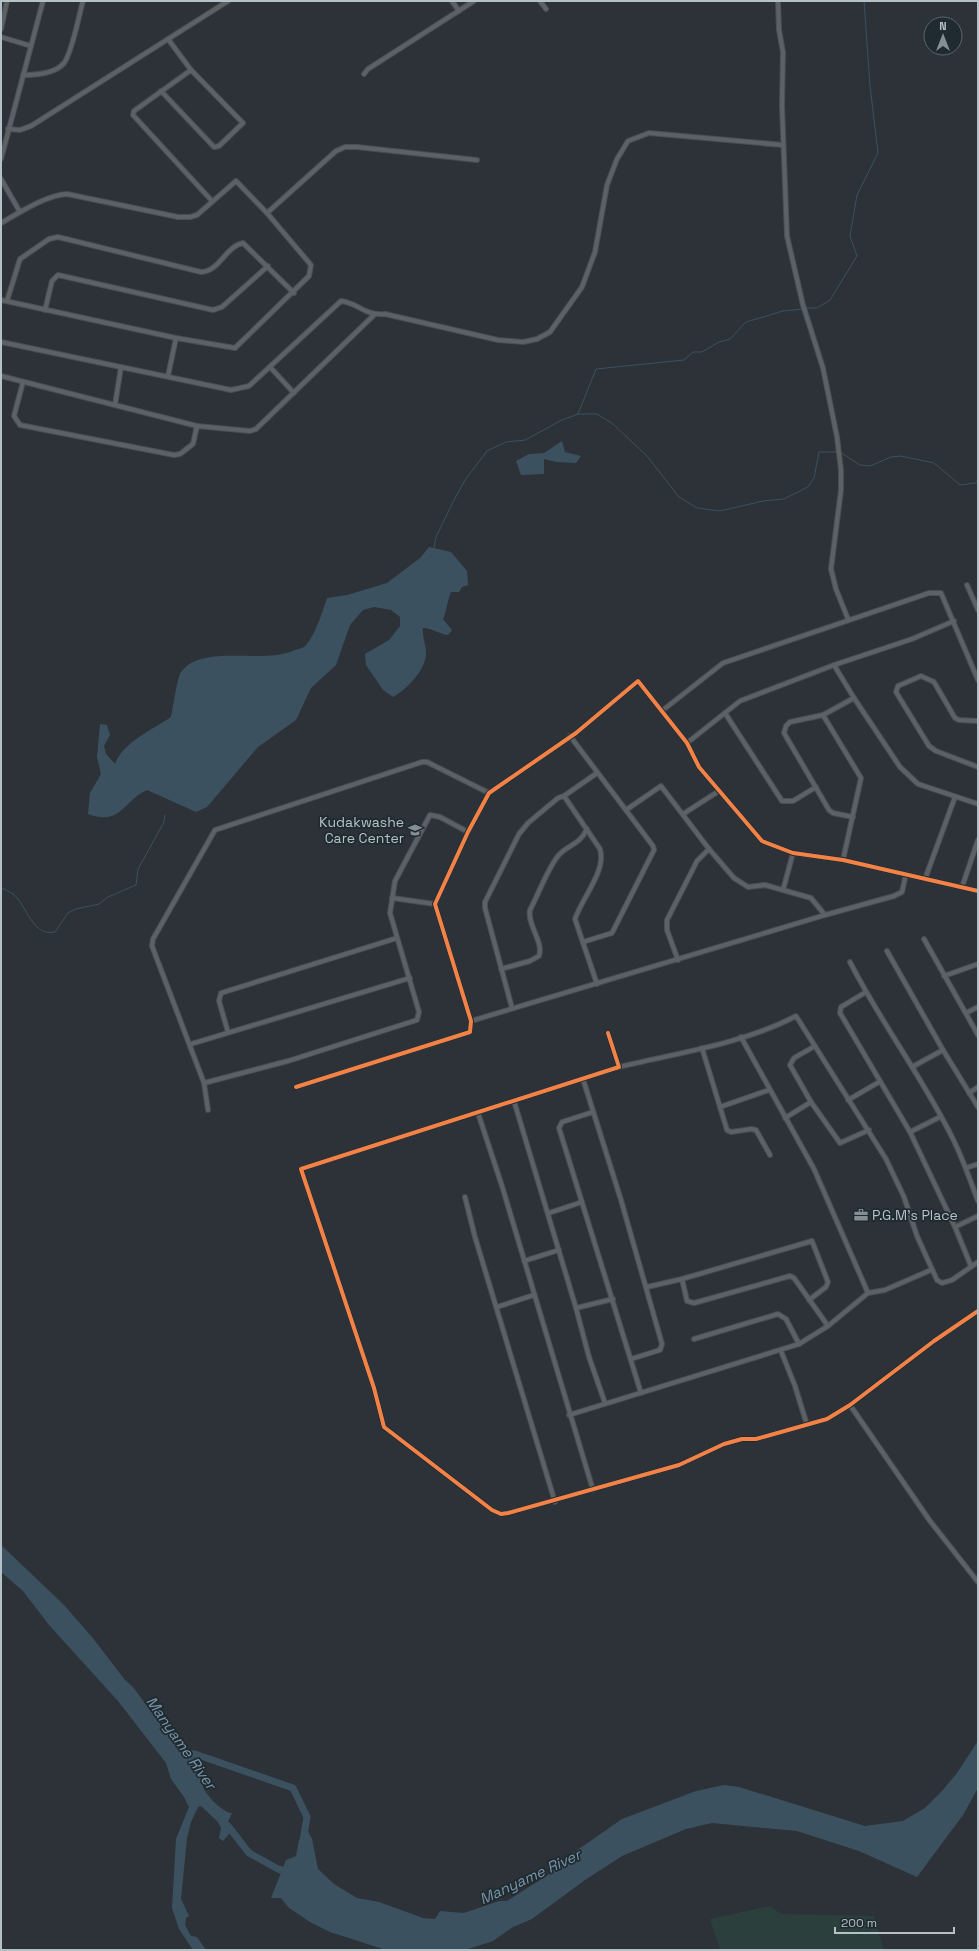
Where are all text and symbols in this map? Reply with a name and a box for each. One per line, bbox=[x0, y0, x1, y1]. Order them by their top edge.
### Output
north arrow bbox=[923, 16, 963, 56]
text: N bbox=[939, 19, 947, 33]
place label: Kudakwashe Care Center bbox=[319, 813, 404, 847]
school or university icon: Kudakwashe Care Center bbox=[407, 822, 423, 838]
place label: P.G.M’s Place bbox=[872, 1206, 958, 1224]
office icon: P.G.M’s Place bbox=[853, 1207, 869, 1223]
water label: Manyame River bbox=[142, 1692, 221, 1794]
water label: Manyame River bbox=[476, 1844, 585, 1908]
scale bar bbox=[835, 1909, 954, 1935]
text: 200 m bbox=[841, 1915, 877, 1931]

